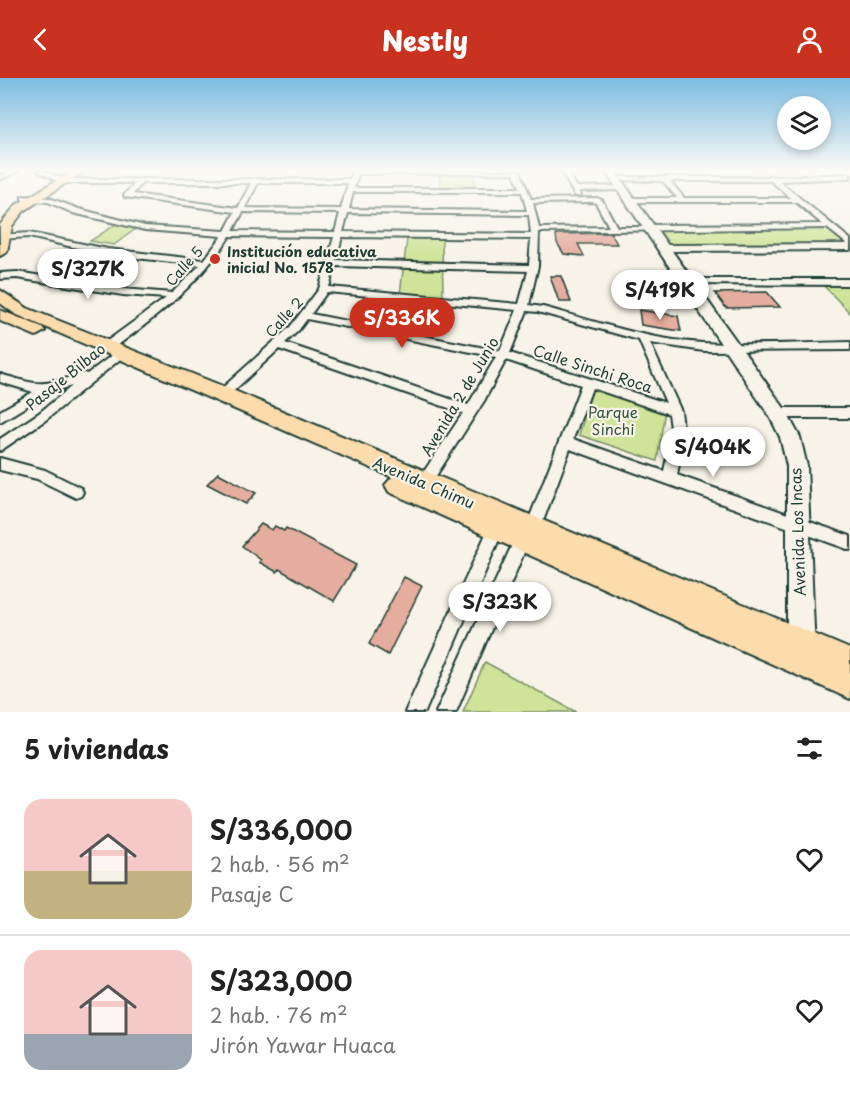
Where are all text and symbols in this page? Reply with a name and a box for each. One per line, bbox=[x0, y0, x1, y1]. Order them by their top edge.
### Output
text: Nestly bbox=[382, 19, 468, 60]
icon: back bbox=[24, 23, 57, 56]
icon: person bbox=[793, 23, 826, 56]
map controls bbox=[777, 96, 831, 150]
button: layers bbox=[777, 96, 831, 150]
street label: Calle 5 bbox=[160, 241, 208, 291]
place label: Institución educativa inicial No. 1578 bbox=[227, 241, 377, 278]
pin: S/327K bbox=[39, 249, 137, 300]
marker: Institución educativa inicial No. 1578 bbox=[208, 252, 222, 266]
text: S/327K bbox=[51, 253, 125, 283]
pin: S/419K bbox=[611, 270, 709, 321]
text: S/419K bbox=[625, 274, 695, 304]
street label: Calle 2 bbox=[260, 292, 308, 342]
pin: S/336K bbox=[353, 298, 451, 349]
text: S/336K bbox=[364, 302, 440, 332]
street label: Avenida 2 de Junio bbox=[414, 332, 504, 460]
street label: Pasaje Bilbao bbox=[20, 337, 110, 415]
street label: Calle Sinchi Roca bbox=[530, 338, 656, 398]
park label: Parque Sinchi bbox=[588, 400, 638, 440]
pin: S/404K bbox=[664, 427, 762, 478]
text: S/404K bbox=[674, 431, 752, 461]
street label: Avenida Chimu bbox=[369, 450, 479, 514]
street label: Avenida Los Incas bbox=[783, 468, 811, 596]
pin: S/323K bbox=[451, 582, 549, 633]
text: S/323K bbox=[462, 586, 538, 616]
text: 5 viviendas bbox=[24, 729, 169, 768]
icon: filters bbox=[793, 732, 826, 765]
text: S/336,000 bbox=[210, 810, 352, 849]
icon: home bbox=[72, 823, 144, 895]
icon: heart bbox=[793, 843, 826, 876]
text: 2 hab. · 56 m² bbox=[210, 849, 350, 879]
text: Pasaje C bbox=[210, 879, 294, 909]
text: S/323,000 bbox=[210, 961, 353, 1000]
icon: home bbox=[72, 974, 144, 1046]
icon: heart bbox=[793, 994, 826, 1027]
text: 2 hab. · 76 m² bbox=[210, 1000, 347, 1030]
text: Jirón Yawar Huaca bbox=[210, 1030, 395, 1060]

